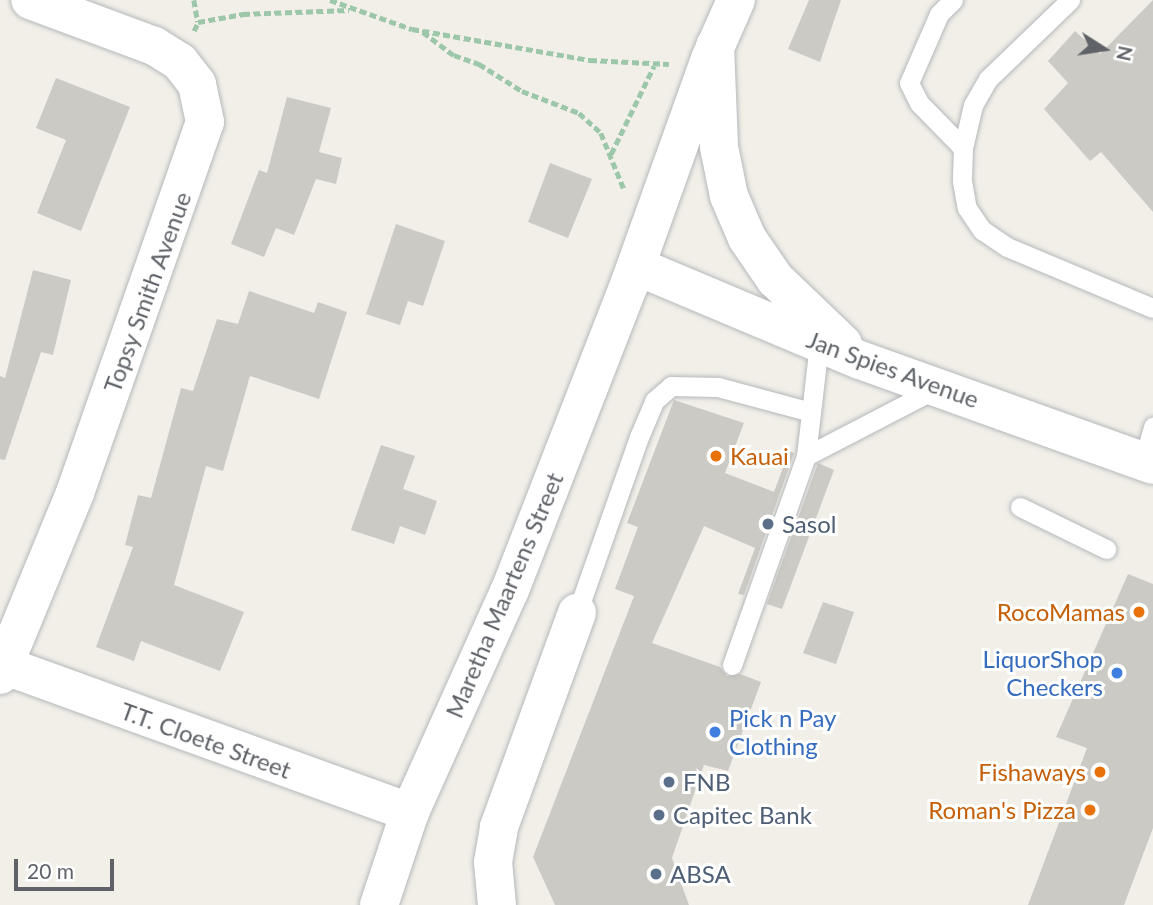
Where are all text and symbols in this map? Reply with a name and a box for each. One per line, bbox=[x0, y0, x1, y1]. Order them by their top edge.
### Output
north arrow bbox=[1069, 14, 1139, 84]
text: N bbox=[1112, 44, 1138, 63]
street label: Topsy Smith Avenue bbox=[97, 187, 197, 397]
street label: Jan Spies Avenue bbox=[803, 324, 983, 414]
place label: Kauai bbox=[730, 442, 789, 470]
marker: Kauai bbox=[708, 448, 724, 464]
street label: Maretha Maartens Street bbox=[439, 468, 569, 722]
place label: Sasol bbox=[782, 510, 836, 538]
marker: Sasol bbox=[760, 516, 776, 532]
place label: RocoMamas bbox=[997, 598, 1125, 626]
marker: RocoMamas bbox=[1131, 604, 1147, 620]
place label: LiquorShop Checkers bbox=[983, 645, 1103, 701]
marker: LiquorShop Checkers bbox=[1109, 665, 1125, 681]
street label: T.T. Cloete Street bbox=[117, 696, 295, 784]
place label: Pick n Pay Clothing bbox=[729, 704, 836, 760]
marker: Pick n Pay Clothing bbox=[707, 724, 723, 740]
place label: Fishaways bbox=[978, 758, 1086, 786]
marker: Fishaways bbox=[1092, 764, 1108, 780]
place label: FNB bbox=[683, 768, 730, 796]
marker: FNB bbox=[661, 774, 677, 790]
place label: Roman's Pizza bbox=[928, 796, 1076, 824]
place label: Capitec Bank bbox=[673, 801, 812, 829]
marker: Roman's Pizza bbox=[1082, 802, 1098, 818]
marker: Capitec Bank bbox=[651, 807, 667, 823]
scale bar bbox=[18, 846, 117, 890]
text: 20 m bbox=[27, 858, 74, 883]
place label: ABSA bbox=[670, 860, 731, 888]
marker: ABSA bbox=[648, 866, 664, 882]

